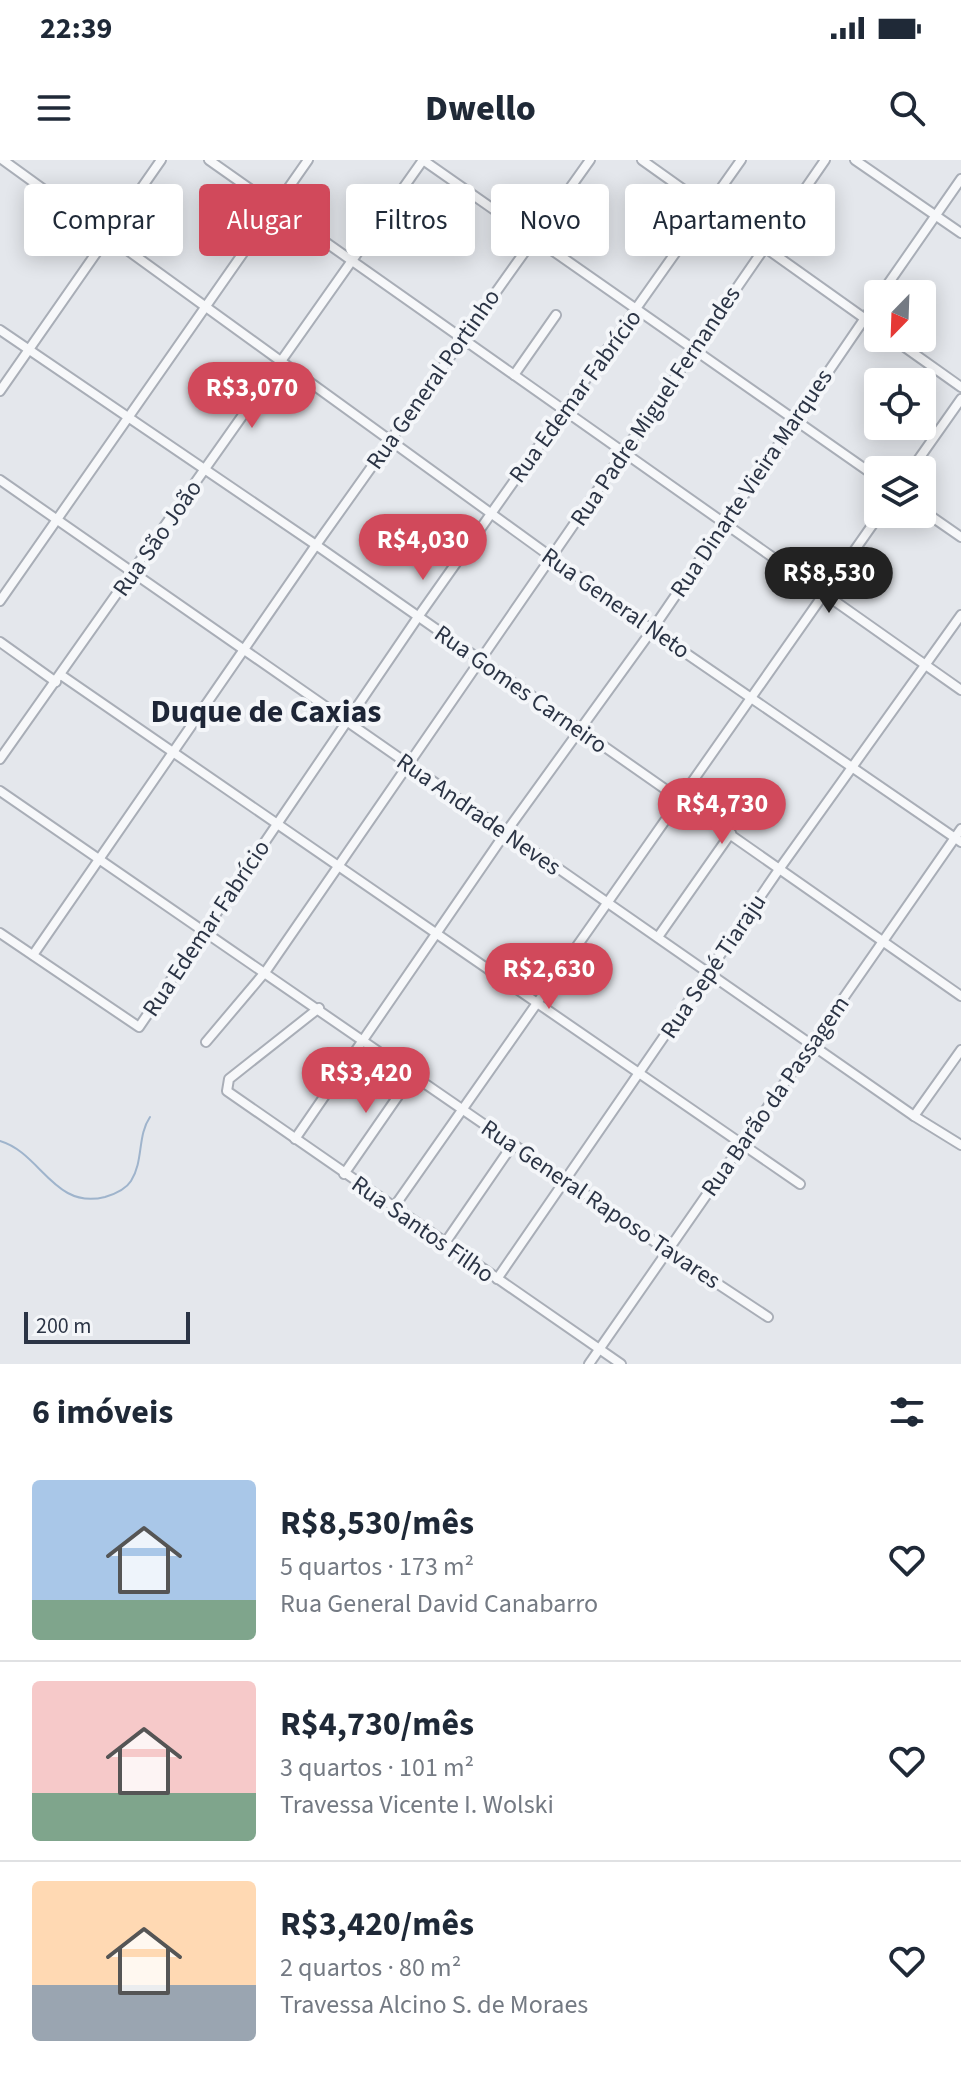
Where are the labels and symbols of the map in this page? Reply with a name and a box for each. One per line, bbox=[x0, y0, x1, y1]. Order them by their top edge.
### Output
street label: Rua Padre Miguel Fernandes bbox=[562, 279, 749, 533]
north arrow bbox=[864, 280, 936, 352]
street label: Rua General Portinho bbox=[358, 282, 509, 477]
street label: Rua Edemar Fabrício bbox=[500, 302, 650, 490]
pin: R$3,070 bbox=[178, 362, 326, 430]
street label: Rua Dinarte Vieira Marques bbox=[662, 362, 841, 605]
street label: Rua São João bbox=[104, 473, 211, 604]
pin: R$4,030 bbox=[349, 514, 497, 582]
street label: Rua General Neto bbox=[534, 539, 697, 668]
pin: R$8,530 bbox=[755, 547, 903, 615]
street label: Rua Gomes Carneiro bbox=[427, 616, 614, 762]
district label: Duque de Caxias bbox=[150, 689, 382, 735]
street label: Rua Andrade Neves bbox=[389, 745, 568, 884]
pin: R$4,730 bbox=[648, 778, 796, 846]
street label: Rua Edemar Fabrício bbox=[134, 833, 279, 1024]
street label: Rua Sepé Tiaraju bbox=[652, 887, 775, 1046]
pin: R$2,630 bbox=[475, 943, 623, 1011]
street label: Rua Barão da Passagem bbox=[693, 989, 858, 1204]
pin: R$3,420 bbox=[292, 1047, 440, 1115]
street label: Rua General Raposo Tavares bbox=[474, 1111, 727, 1298]
street label: Rua Santos Filho bbox=[344, 1167, 501, 1292]
scale bar bbox=[24, 1308, 190, 1344]

